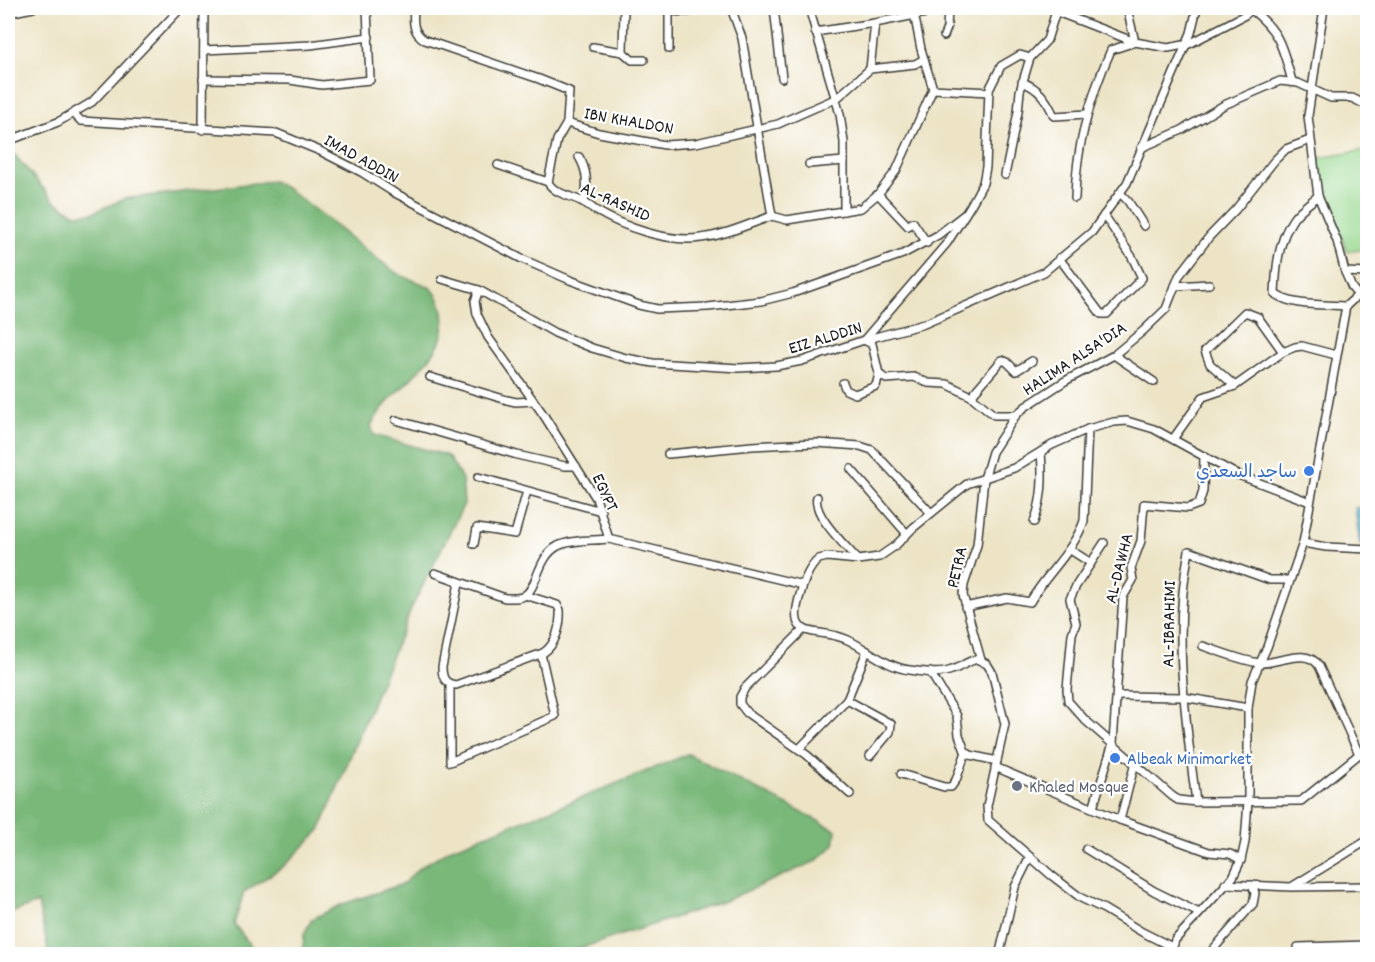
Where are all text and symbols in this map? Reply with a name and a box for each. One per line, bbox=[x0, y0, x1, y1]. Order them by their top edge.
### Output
street label: IBN KHALDON bbox=[582, 102, 675, 143]
street label: IMAD ADDIN bbox=[319, 129, 403, 191]
street label: AL-RASHID bbox=[576, 177, 654, 230]
street label: EIZ ALDDIN bbox=[786, 316, 866, 362]
street label: HALIMA ALSA'DIA bbox=[1018, 317, 1132, 403]
place label: ساجد السعدي bbox=[1196, 461, 1297, 486]
marker: ساجد السعدي bbox=[1302, 464, 1316, 478]
street label: EGYPT bbox=[584, 470, 623, 516]
street label: AL-DAWHA bbox=[1100, 531, 1141, 606]
street label: PETRA bbox=[942, 544, 975, 591]
street label: AL-IBRAHIMI bbox=[1157, 580, 1184, 668]
place label: Albeak Minimarket bbox=[1127, 748, 1252, 773]
marker: Albeak Minimarket bbox=[1108, 751, 1122, 765]
place label: Khaled Mosque bbox=[1029, 776, 1129, 801]
marker: Khaled Mosque bbox=[1010, 779, 1024, 793]

